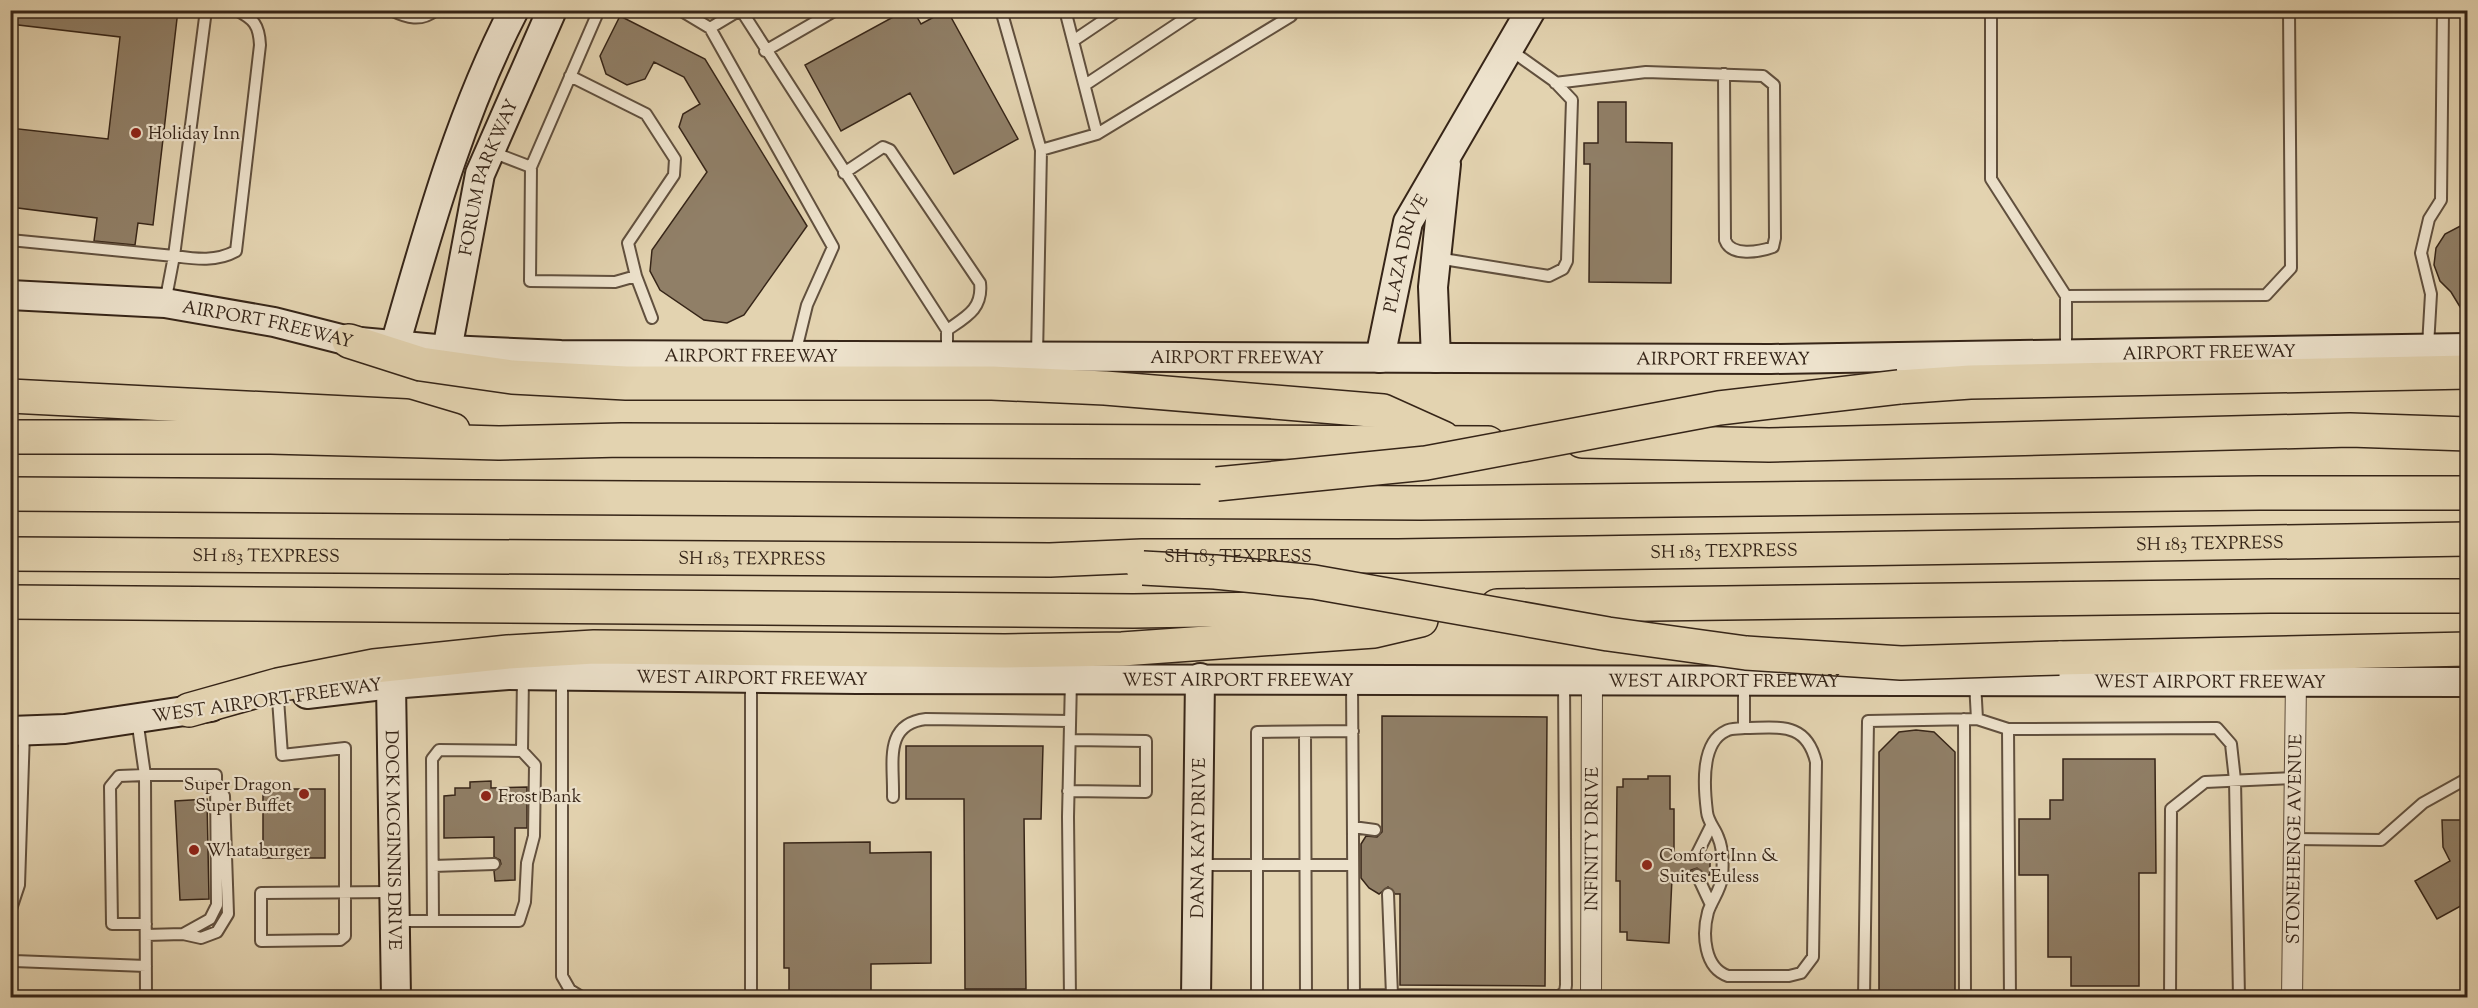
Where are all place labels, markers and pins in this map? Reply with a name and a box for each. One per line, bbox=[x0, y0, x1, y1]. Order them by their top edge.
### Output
place label: Holiday Inn bbox=[148, 122, 241, 148]
marker: Holiday Inn bbox=[129, 126, 143, 140]
place label: Super Dragon Super Buffet bbox=[184, 773, 292, 820]
place label: Frost Bank bbox=[498, 785, 582, 811]
marker: Super Dragon Super Buffet bbox=[297, 787, 311, 801]
marker: Frost Bank bbox=[479, 789, 493, 803]
place label: Whataburger bbox=[206, 839, 310, 865]
marker: Whataburger bbox=[187, 843, 201, 857]
place label: Comfort Inn & Suites Euless bbox=[1659, 844, 1778, 891]
marker: Comfort Inn & Suites Euless bbox=[1640, 858, 1654, 872]

